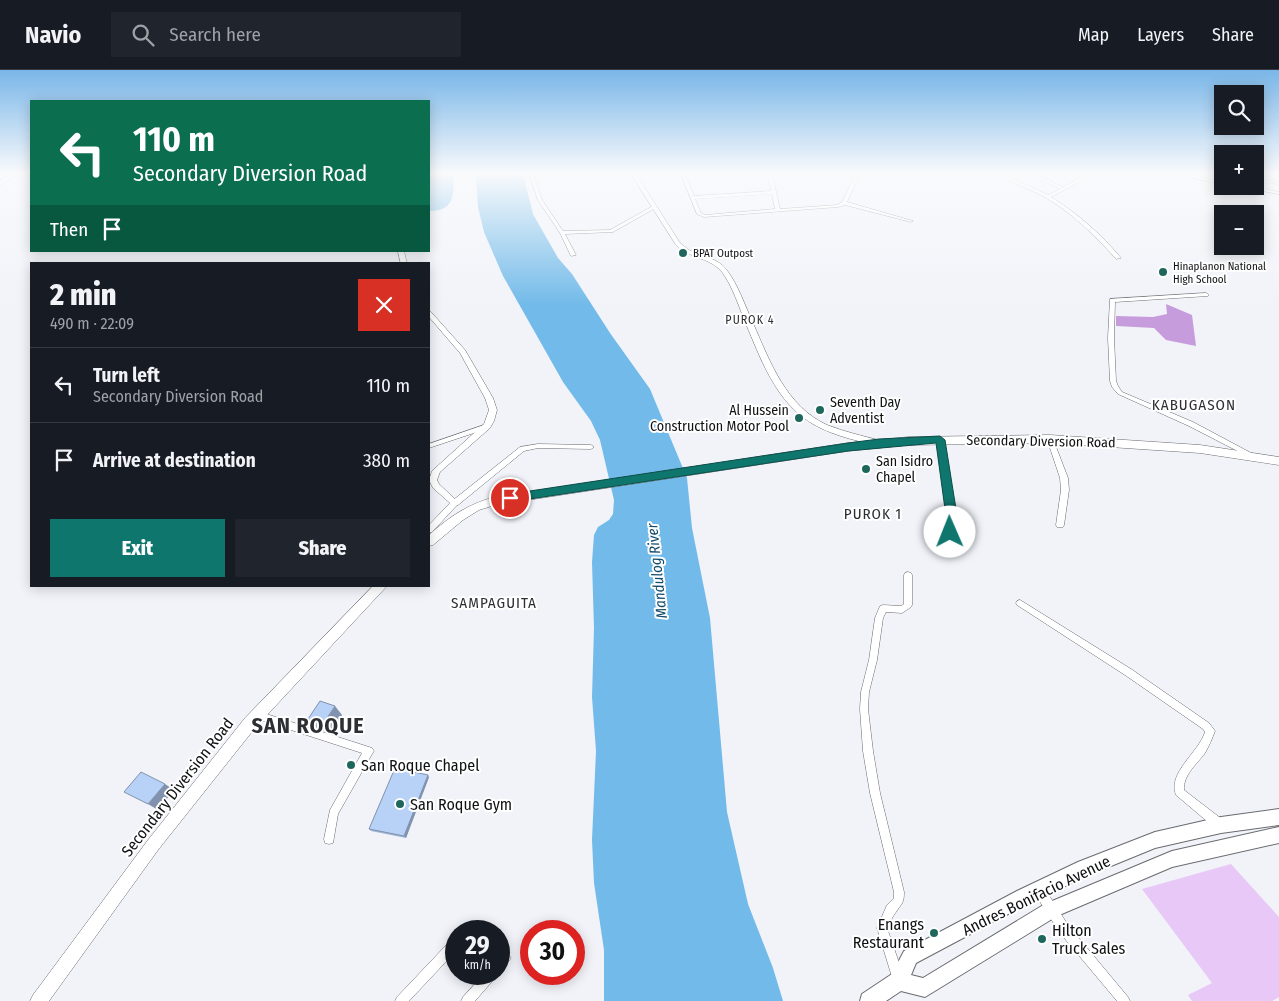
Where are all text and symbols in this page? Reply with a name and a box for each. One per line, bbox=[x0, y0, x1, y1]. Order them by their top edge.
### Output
search box bbox=[111, 12, 461, 57]
text: Navio bbox=[25, 21, 81, 49]
icon: search bbox=[129, 21, 157, 49]
text: Search here bbox=[169, 23, 261, 46]
text: Map bbox=[1078, 24, 1109, 46]
text: Layers bbox=[1137, 24, 1184, 46]
text: Share bbox=[1212, 24, 1254, 46]
map controls bbox=[1214, 85, 1264, 255]
button: search bbox=[1214, 85, 1264, 135]
text: 110 m bbox=[133, 118, 215, 160]
icon: left bbox=[50, 120, 115, 185]
button: + bbox=[1214, 145, 1264, 195]
text: Secondary Diversion Road bbox=[133, 160, 367, 187]
button: − bbox=[1214, 205, 1264, 255]
icon: arrive bbox=[98, 215, 126, 243]
text: Then bbox=[50, 218, 88, 241]
marker: BPAT Outpost bbox=[677, 247, 689, 259]
place label: BPAT Outpost bbox=[693, 247, 754, 260]
place label: Hinaplanon National High School bbox=[1173, 260, 1266, 286]
marker: Hinaplanon National High School bbox=[1157, 266, 1169, 278]
text: 2 min bbox=[50, 277, 116, 313]
button: close bbox=[358, 279, 410, 331]
district label: PUROK 4 bbox=[725, 313, 775, 327]
text: 490 m · 22:09 bbox=[50, 314, 134, 333]
text: Turn left bbox=[93, 364, 160, 387]
icon: left bbox=[50, 371, 78, 399]
text: 110 m bbox=[366, 374, 410, 397]
text: Secondary Diversion Road bbox=[93, 387, 263, 406]
place label: Seventh Day Adventist bbox=[830, 394, 901, 427]
district label: KABUGASON bbox=[1152, 396, 1236, 414]
place label: Al Hussein Construction Motor Pool bbox=[650, 402, 789, 435]
marker: Seventh Day Adventist bbox=[814, 404, 826, 416]
marker: Al Hussein Construction Motor Pool bbox=[793, 412, 805, 424]
street label: Secondary Diversion Road bbox=[966, 432, 1116, 451]
icon: arrive bbox=[50, 446, 78, 474]
text: Arrive at destination bbox=[93, 449, 256, 472]
text: 380 m bbox=[363, 449, 410, 472]
place label: San Isidro Chapel bbox=[876, 453, 933, 486]
marker: San Isidro Chapel bbox=[860, 463, 872, 475]
pin bbox=[489, 477, 531, 519]
icon: arrive bbox=[496, 484, 524, 512]
district label: PUROK 1 bbox=[844, 505, 902, 523]
position arrow bbox=[923, 505, 975, 557]
button: Exit bbox=[50, 519, 225, 577]
button: Share bbox=[235, 519, 410, 577]
water label: Mandulog River bbox=[643, 522, 671, 620]
district label: SAMPAGUITA bbox=[451, 594, 537, 612]
district label: SAN ROQUE bbox=[251, 712, 365, 739]
street label: Secondary Diversion Road bbox=[117, 714, 237, 860]
place label: San Roque Chapel bbox=[361, 756, 479, 775]
marker: San Roque Chapel bbox=[345, 759, 357, 771]
place label: San Roque Gym bbox=[410, 795, 512, 814]
marker: San Roque Gym bbox=[394, 798, 406, 810]
street label: Andres Bonifacio Avenue bbox=[959, 851, 1113, 940]
place label: Enangs Restaurant bbox=[853, 915, 925, 952]
speed limit sign: 30 bbox=[520, 920, 585, 985]
place label: Hilton Truck Sales bbox=[1052, 921, 1126, 958]
marker: Enangs Restaurant bbox=[928, 927, 940, 939]
text: 29 bbox=[465, 931, 490, 961]
marker: Hilton Truck Sales bbox=[1036, 933, 1048, 945]
text: km/h bbox=[464, 958, 491, 972]

